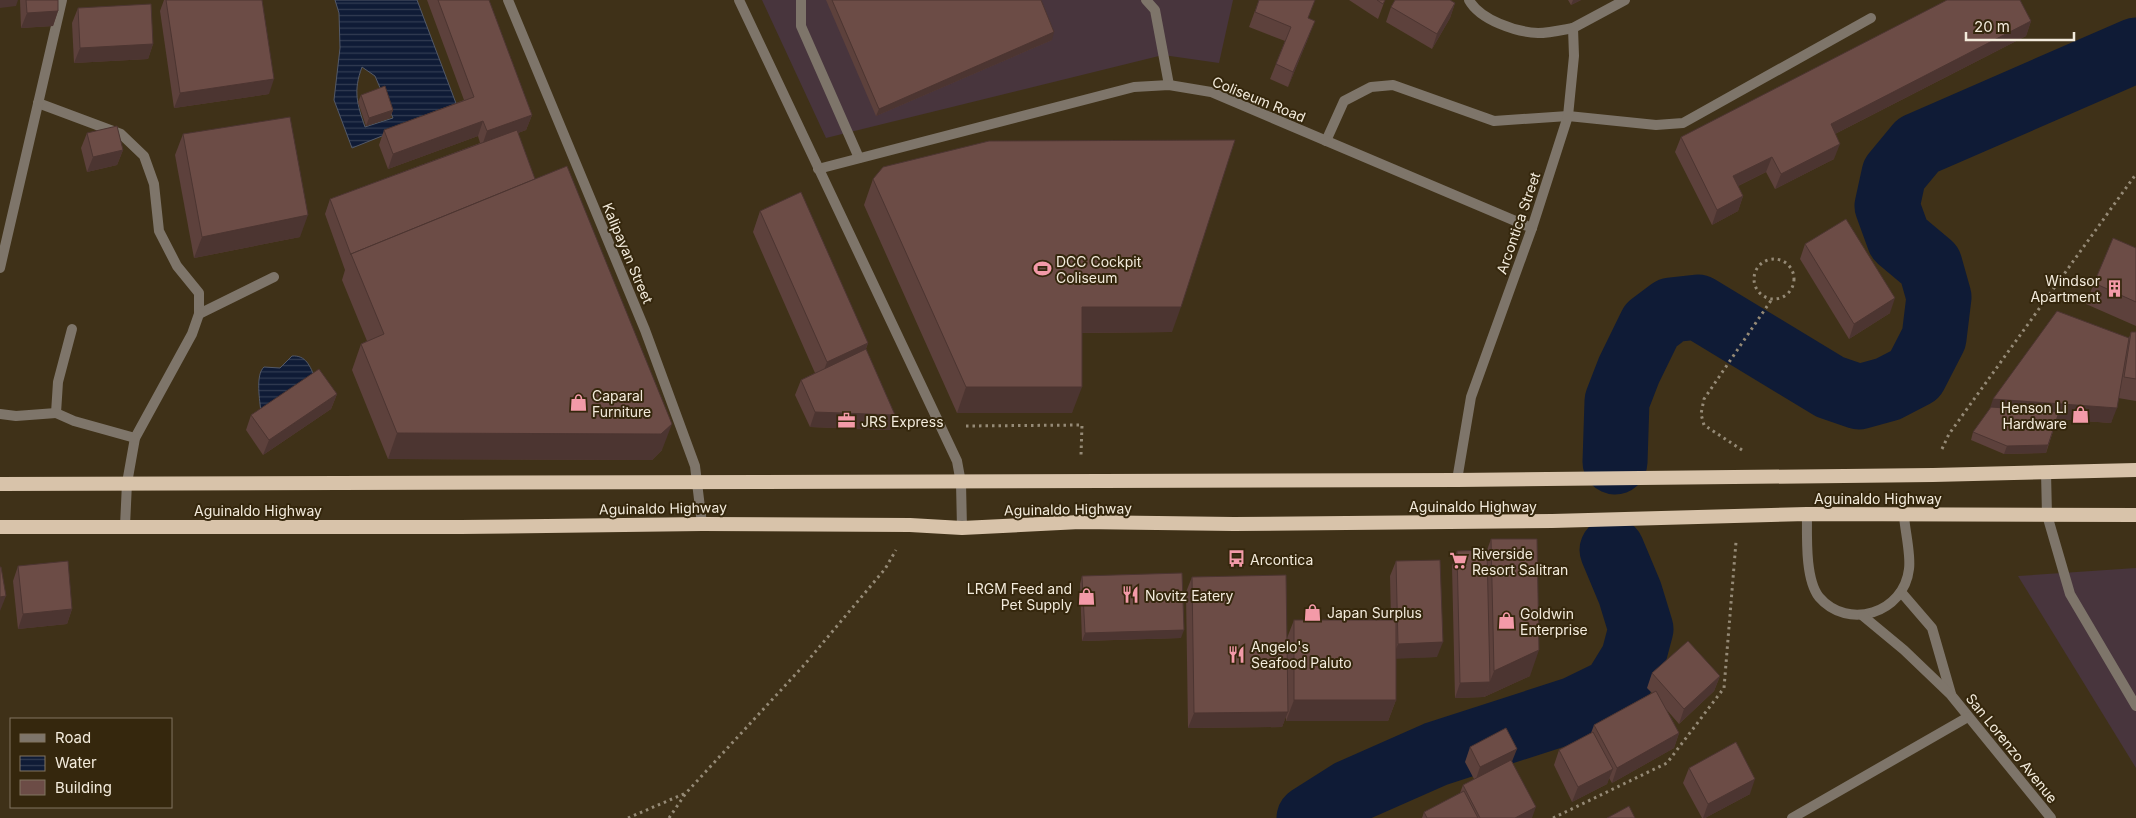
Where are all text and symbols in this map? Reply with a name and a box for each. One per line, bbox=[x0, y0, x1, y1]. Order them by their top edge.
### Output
scale bar bbox=[1966, 10, 2074, 42]
text: 20 m bbox=[1974, 17, 2010, 36]
street label: Coliseum Road bbox=[1210, 73, 1308, 125]
street label: Arcontica Street bbox=[1493, 169, 1544, 276]
street label: Kalipayan Street bbox=[599, 200, 657, 306]
place label: DCC Cockpit Coliseum bbox=[1056, 253, 1142, 286]
sports icon: DCC Cockpit Coliseum bbox=[1032, 259, 1052, 279]
place label: Windsor Apartment bbox=[2030, 272, 2100, 305]
building icon: Windsor Apartment bbox=[2104, 278, 2124, 298]
place label: Caparal Furniture bbox=[592, 387, 651, 420]
shop icon: Caparal Furniture bbox=[568, 393, 588, 413]
place label: Henson Li Hardware bbox=[2001, 399, 2067, 432]
shop icon: Henson Li Hardware bbox=[2071, 405, 2091, 425]
office icon: JRS Express bbox=[837, 411, 857, 431]
place label: JRS Express bbox=[861, 413, 944, 430]
street label: Aguinaldo Highway bbox=[1814, 490, 1942, 507]
street label: Aguinaldo Highway bbox=[599, 498, 727, 518]
street label: Aguinaldo Highway bbox=[1409, 498, 1537, 515]
street label: Aguinaldo Highway bbox=[1004, 499, 1132, 519]
street label: Aguinaldo Highway bbox=[194, 502, 322, 519]
place label: Riverside Resort Salitran bbox=[1472, 545, 1568, 578]
bus stop icon: Arcontica bbox=[1226, 549, 1246, 569]
place label: Arcontica bbox=[1250, 551, 1313, 568]
supermarket icon: Riverside Resort Salitran bbox=[1448, 551, 1468, 571]
place label: LRGM Feed and Pet Supply bbox=[967, 580, 1072, 613]
restaurant icon: Novitz Eatery bbox=[1121, 585, 1141, 605]
shop icon: LRGM Feed and Pet Supply bbox=[1076, 586, 1096, 606]
place label: Novitz Eatery bbox=[1145, 587, 1234, 604]
shop icon: Japan Surplus bbox=[1303, 602, 1323, 622]
place label: Japan Surplus bbox=[1327, 604, 1422, 621]
place label: Goldwin Enterprise bbox=[1520, 605, 1588, 638]
shop icon: Goldwin Enterprise bbox=[1496, 611, 1516, 631]
place label: Angelo's Seafood Paluto bbox=[1251, 638, 1352, 671]
restaurant icon: Angelo's Seafood Paluto bbox=[1227, 644, 1247, 664]
street label: San Lorenzo Avenue bbox=[1963, 690, 2061, 806]
legend bbox=[10, 718, 172, 808]
text: Road bbox=[55, 728, 91, 747]
text: Water bbox=[55, 753, 97, 772]
text: Building bbox=[55, 778, 112, 797]

